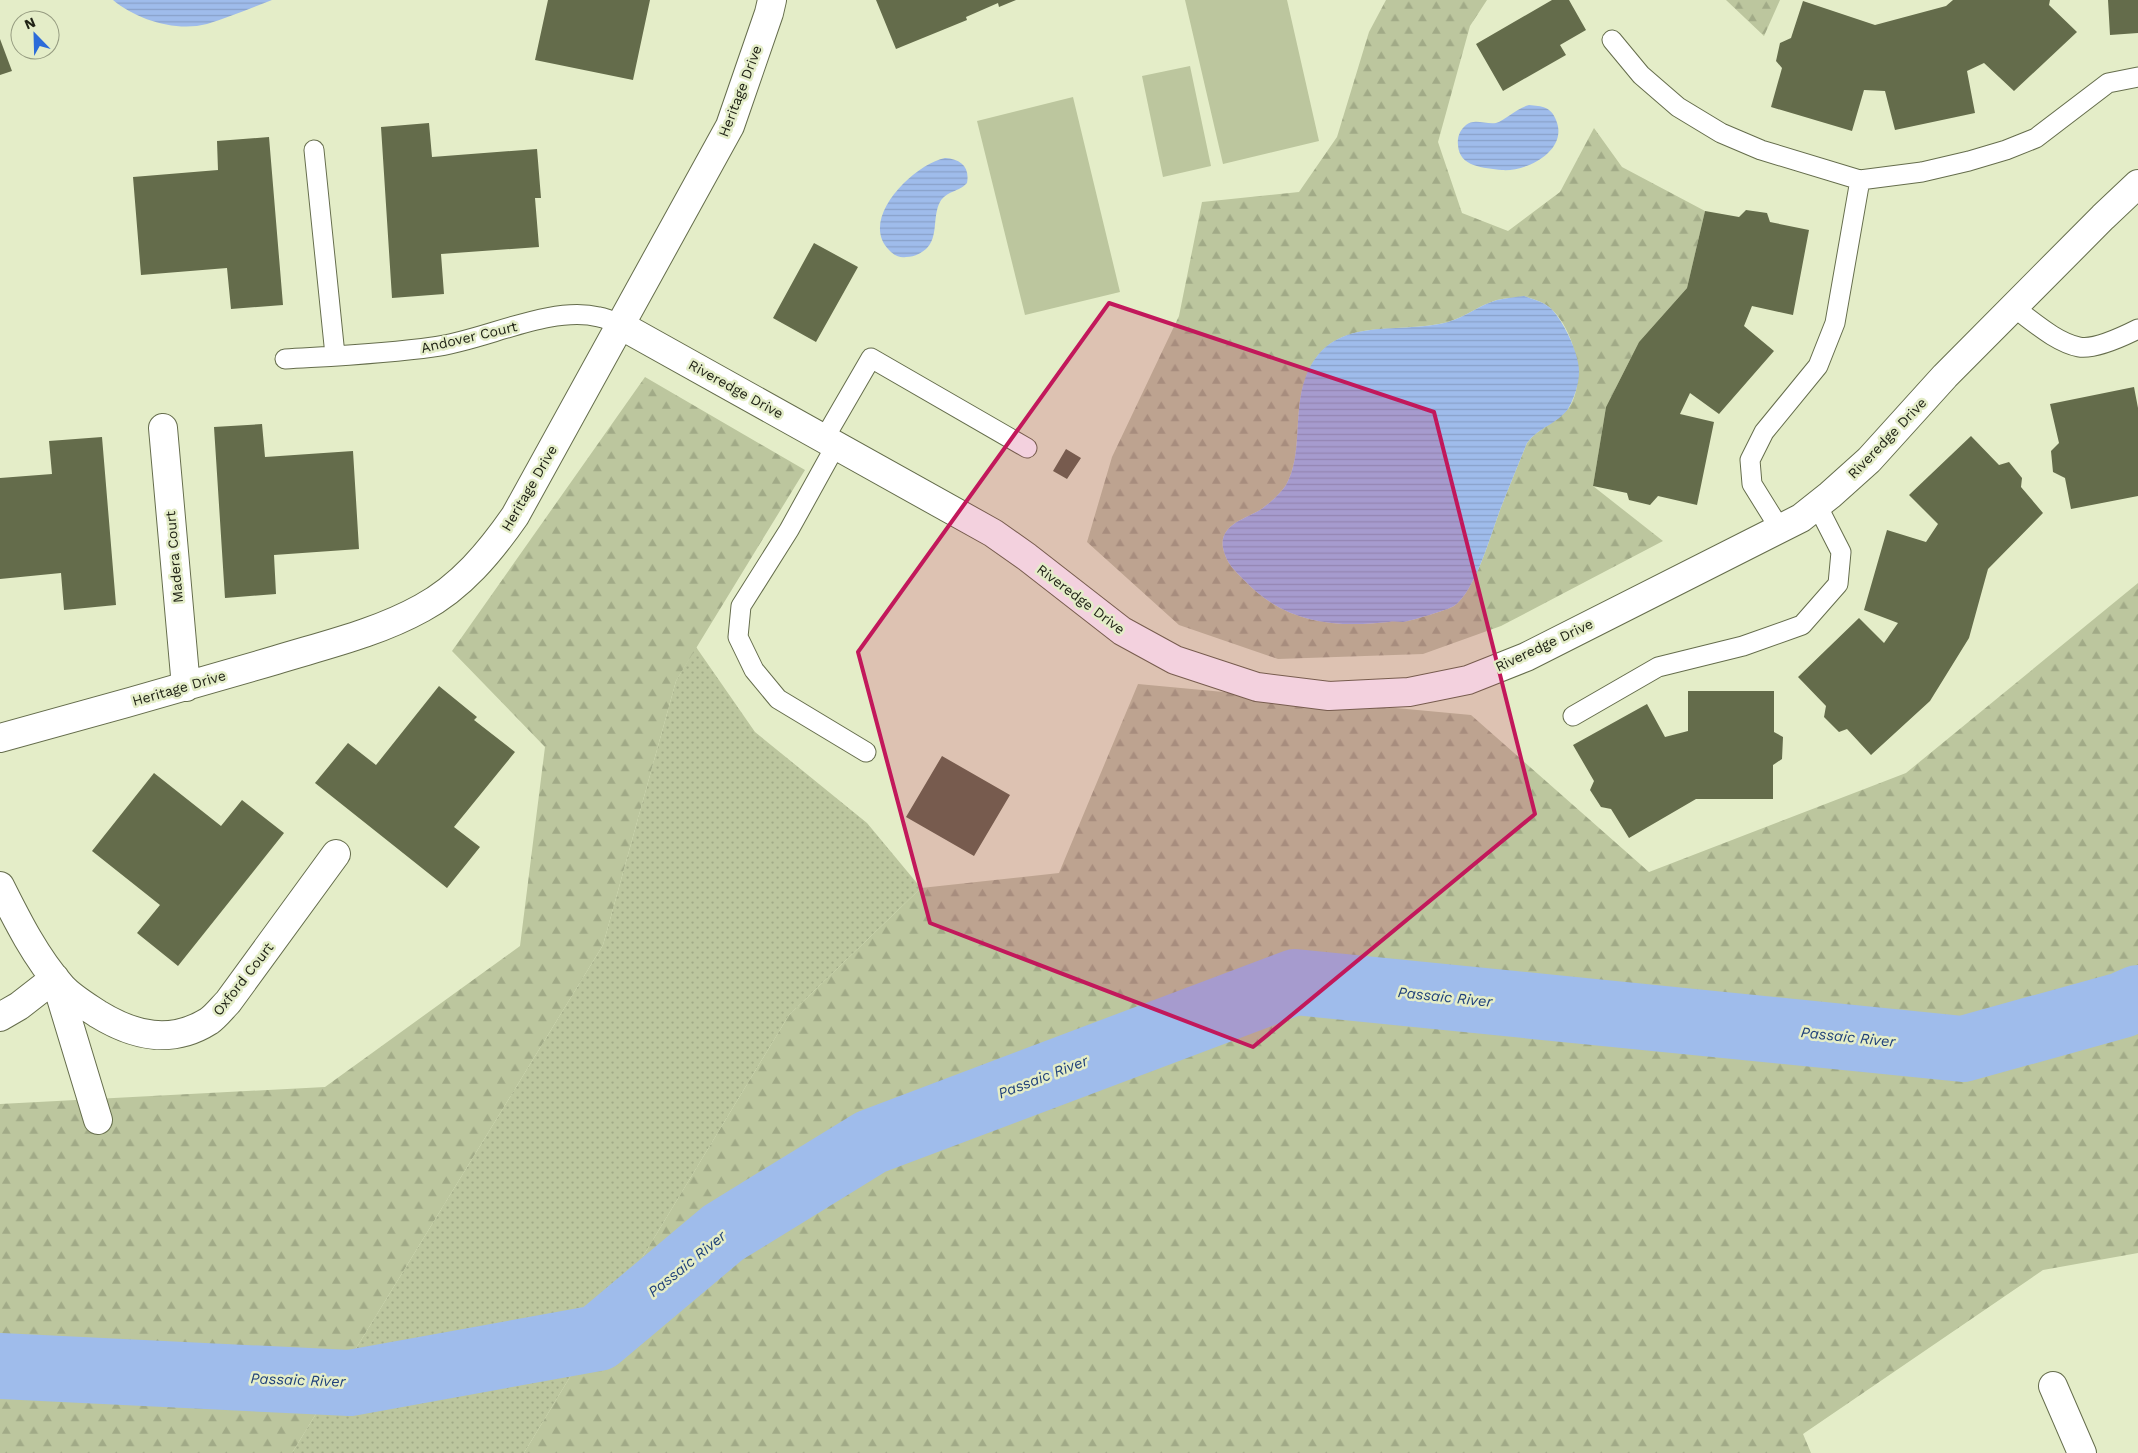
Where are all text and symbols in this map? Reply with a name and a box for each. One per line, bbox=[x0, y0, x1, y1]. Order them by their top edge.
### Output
north arrow bbox=[10, 10, 60, 60]
text: N bbox=[22, 14, 38, 32]
street label: Heritage Drive bbox=[715, 43, 765, 139]
street label: Andover Court bbox=[419, 318, 519, 356]
street label: Riveredge Drive bbox=[686, 356, 786, 422]
street label: Riveredge Drive bbox=[1844, 394, 1930, 482]
street label: Heritage Drive bbox=[498, 442, 560, 534]
street label: Madera Court bbox=[162, 510, 186, 604]
street label: Riveredge Drive bbox=[1034, 561, 1128, 637]
street label: Riveredge Drive bbox=[1493, 615, 1595, 675]
street label: Heritage Drive bbox=[130, 667, 228, 709]
street label: Oxford Court bbox=[210, 939, 277, 1019]
water label: Passaic River bbox=[1397, 983, 1494, 1011]
water label: Passaic River bbox=[1800, 1023, 1897, 1051]
water label: Passaic River bbox=[995, 1051, 1092, 1102]
water label: Passaic River bbox=[644, 1226, 731, 1301]
water label: Passaic River bbox=[250, 1369, 347, 1391]

